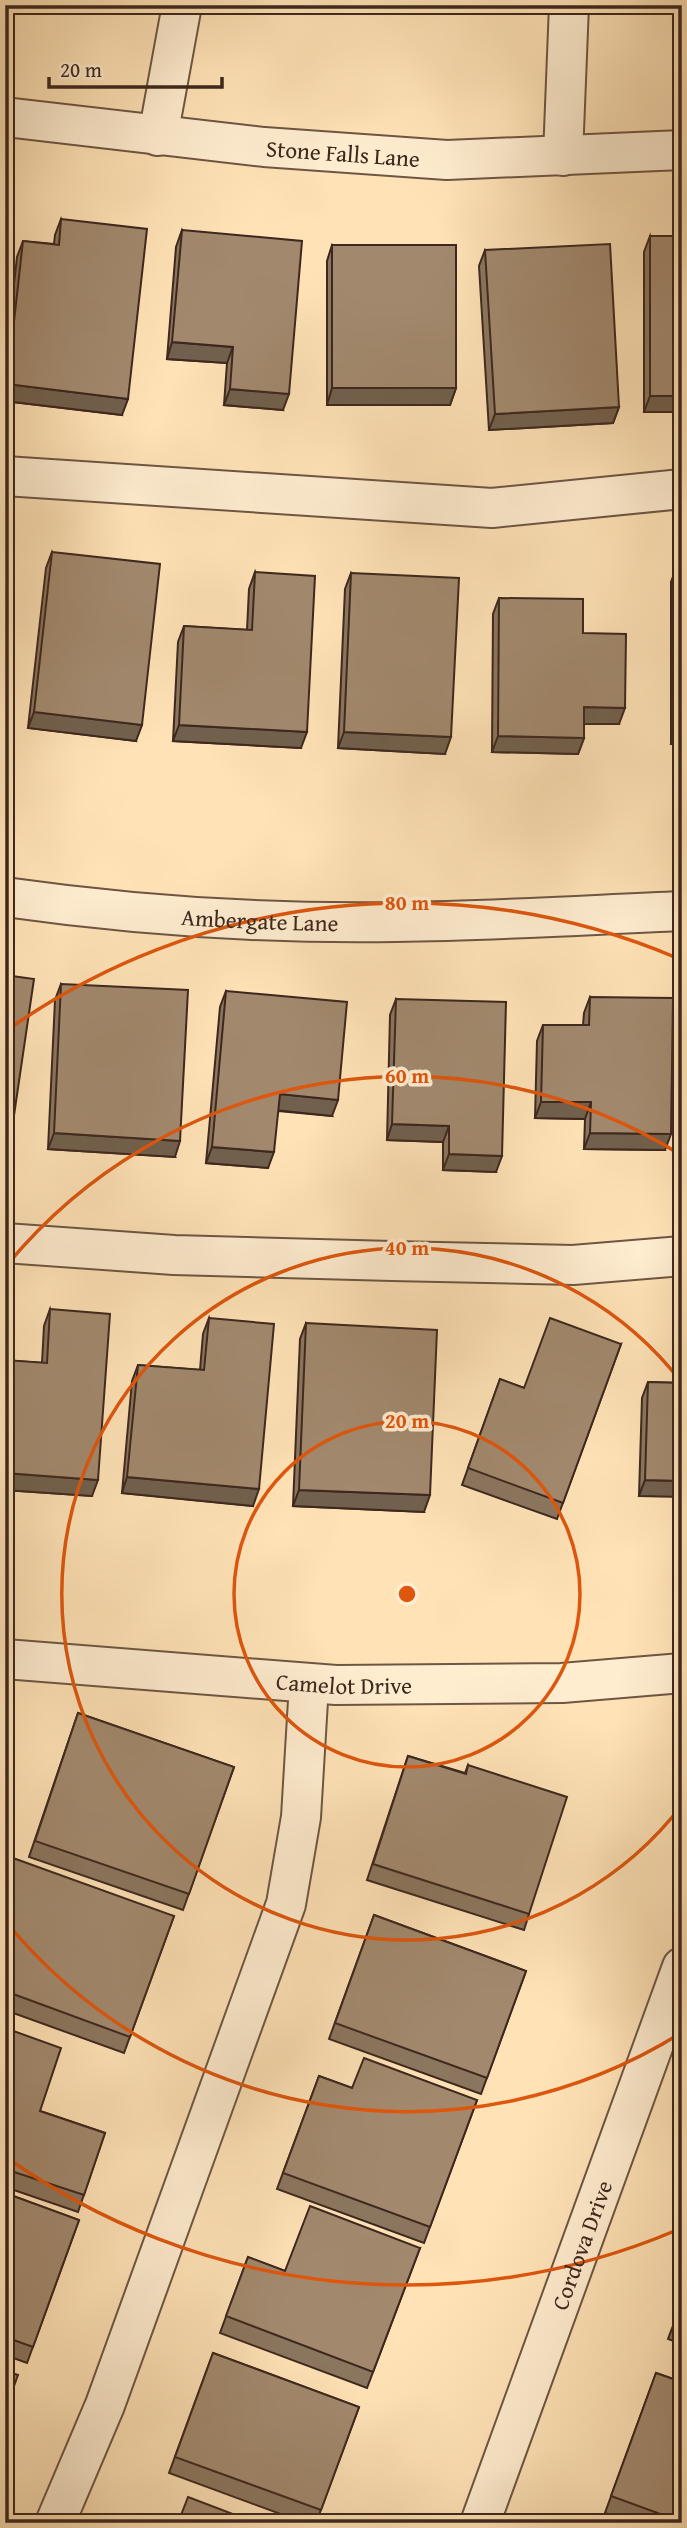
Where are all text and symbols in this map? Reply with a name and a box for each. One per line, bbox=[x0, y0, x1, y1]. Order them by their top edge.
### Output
scale bar bbox=[49, 46, 222, 90]
text: 20 m bbox=[60, 54, 102, 85]
street label: Stone Falls Lane bbox=[265, 131, 421, 175]
text: 80 m bbox=[385, 887, 429, 918]
street label: Ambergate Lane bbox=[180, 899, 339, 939]
text: 60 m bbox=[385, 1060, 429, 1091]
text: 40 m bbox=[385, 1232, 429, 1263]
text: 20 m bbox=[385, 1405, 429, 1436]
centre of rings bbox=[395, 1582, 419, 1606]
street label: Camelot Drive bbox=[275, 1664, 412, 1702]
street label: Cordova Drive bbox=[542, 2175, 620, 2314]

